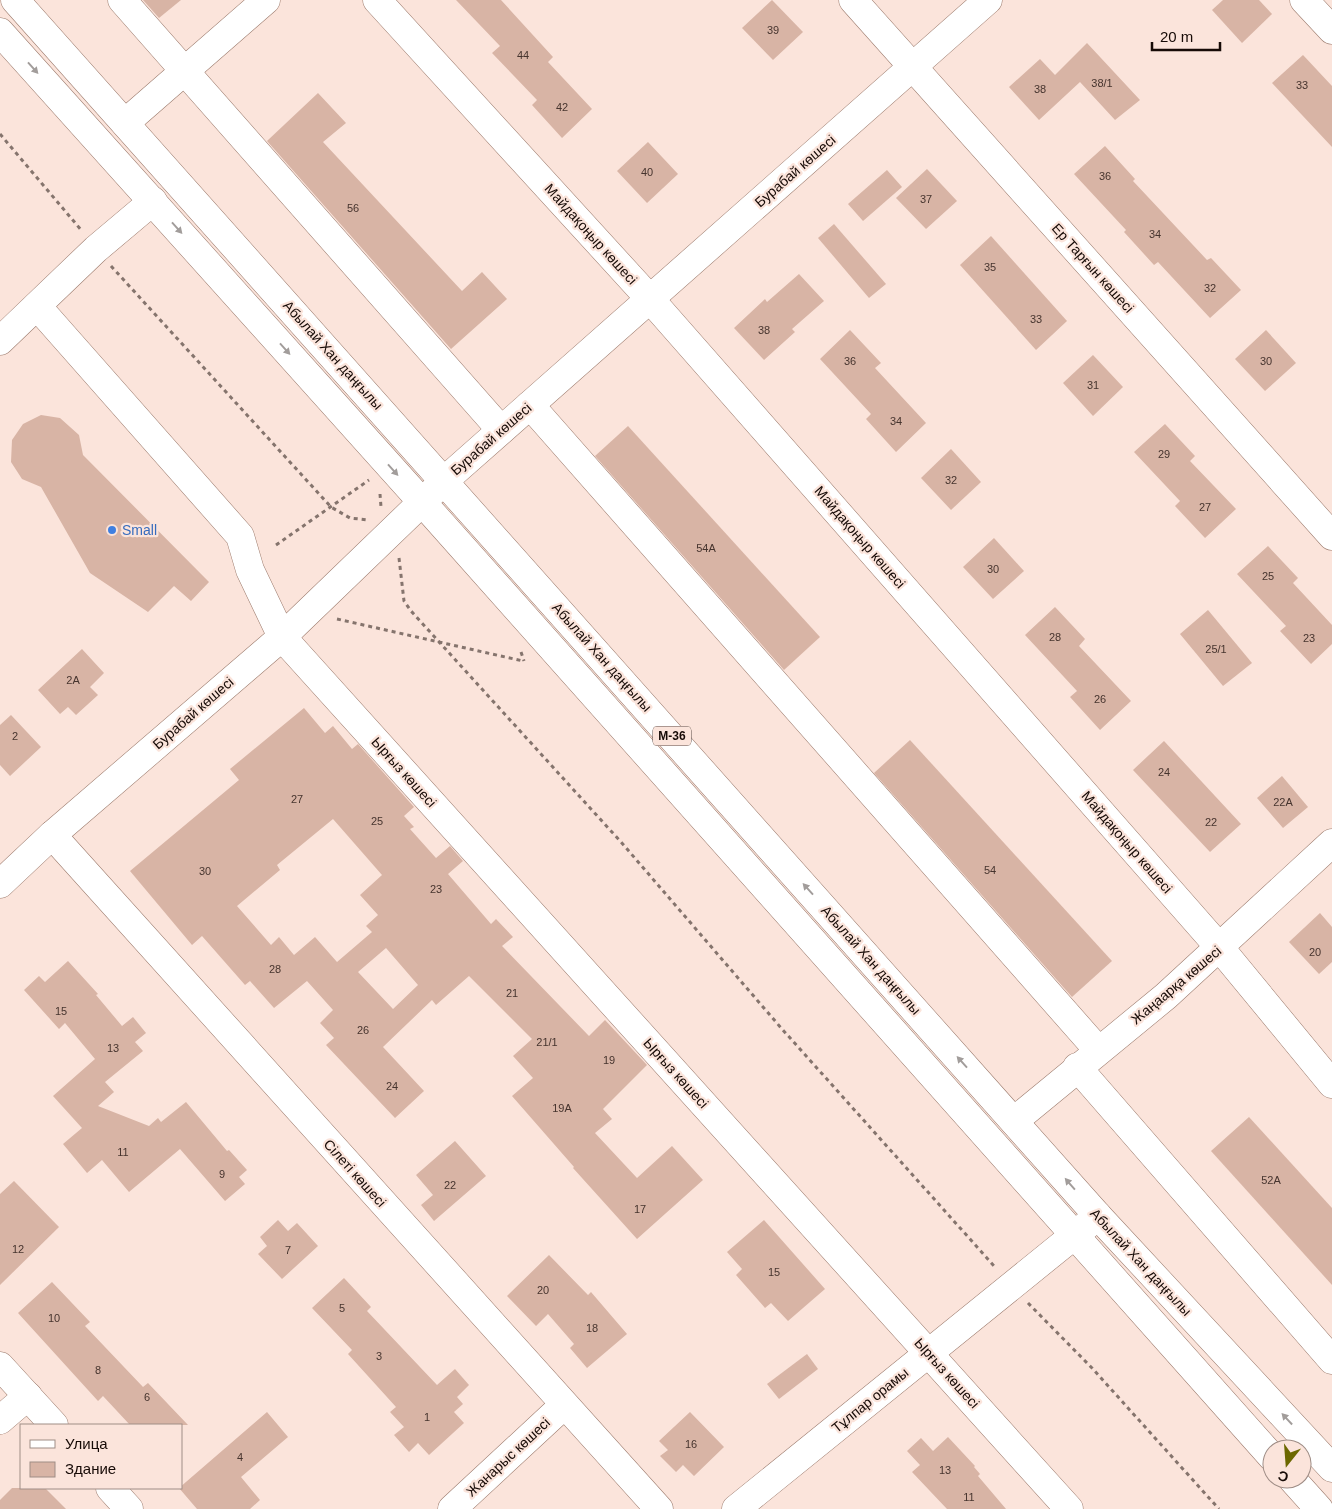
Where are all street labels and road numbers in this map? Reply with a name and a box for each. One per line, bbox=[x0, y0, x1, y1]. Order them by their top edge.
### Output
street label: Бурабай көшесі bbox=[751, 132, 839, 210]
street label: Майдақоңыр көшесі bbox=[542, 180, 640, 288]
street label: Ер Тарғын көшесі bbox=[1049, 220, 1137, 316]
street label: Абылай Хан даңғылы bbox=[280, 297, 386, 413]
street label: Бурабай көшесі bbox=[447, 400, 535, 478]
street label: Майдақоңыр көшесі bbox=[811, 483, 909, 591]
street label: Абылай Хан даңғылы bbox=[549, 599, 655, 715]
street label: Бурабай көшесі bbox=[149, 674, 237, 752]
road number: M-36 bbox=[653, 726, 691, 746]
street label: Ырғыз көшесі bbox=[368, 734, 440, 810]
street label: Майдақоңыр көшесі bbox=[1078, 788, 1176, 896]
street label: Абылай Хан даңғылы bbox=[818, 902, 924, 1018]
street label: Жаңаарқа көшесі bbox=[1128, 943, 1224, 1027]
street label: Ырғыз көшесі bbox=[640, 1035, 712, 1111]
street label: Сілеті көшесі bbox=[321, 1136, 389, 1210]
street label: Абылай Хан даңғылы bbox=[1087, 1205, 1195, 1319]
street label: Ырғыз көшесі bbox=[911, 1335, 983, 1411]
street label: Тұлпар орамы bbox=[829, 1364, 911, 1436]
street label: Жанарыс көшесі bbox=[463, 1414, 553, 1500]

